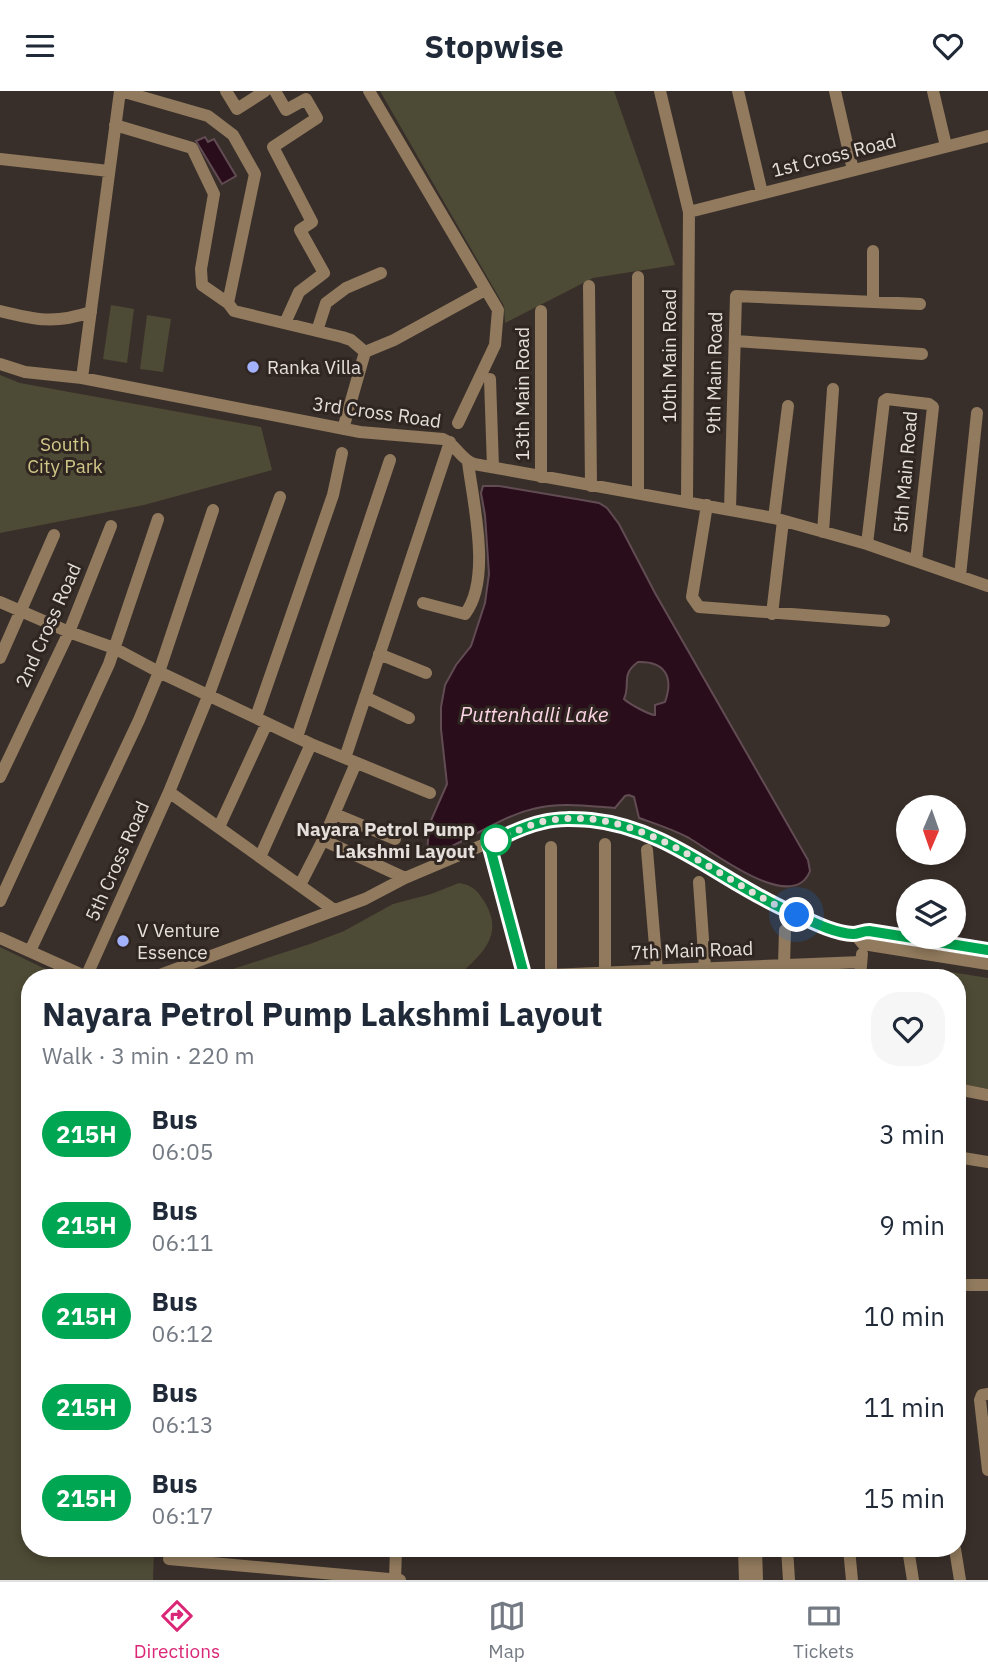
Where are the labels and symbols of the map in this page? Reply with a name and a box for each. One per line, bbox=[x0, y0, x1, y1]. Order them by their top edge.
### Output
street label: 1st Cross Road bbox=[769, 128, 899, 182]
street label: 10th Main Road bbox=[657, 289, 681, 423]
street label: 9th Main Road bbox=[701, 311, 727, 435]
street label: 13th Main Road bbox=[510, 327, 534, 461]
place label: Ranka Villa bbox=[267, 355, 361, 379]
marker: Ranka Villa bbox=[245, 359, 261, 375]
street label: 3rd Cross Road bbox=[311, 391, 443, 433]
street label: 5th Main Road bbox=[888, 410, 922, 534]
park label: South City Park bbox=[27, 432, 103, 478]
street label: 2nd Cross Road bbox=[10, 559, 86, 691]
water label: Puttenhalli Lake bbox=[460, 700, 609, 728]
north arrow bbox=[896, 795, 966, 865]
street label: 5th Cross Road bbox=[80, 797, 154, 925]
place label: Nayara Petrol Pump Lakshmi Layout bbox=[296, 817, 475, 863]
marker: Nayara Petrol Pump Lakshmi Layout bbox=[481, 825, 511, 855]
your location bbox=[779, 897, 814, 932]
place label: V Venture Essence bbox=[137, 918, 220, 964]
marker: V Venture Essence bbox=[115, 933, 131, 949]
street label: 7th Main Road bbox=[630, 936, 754, 964]

